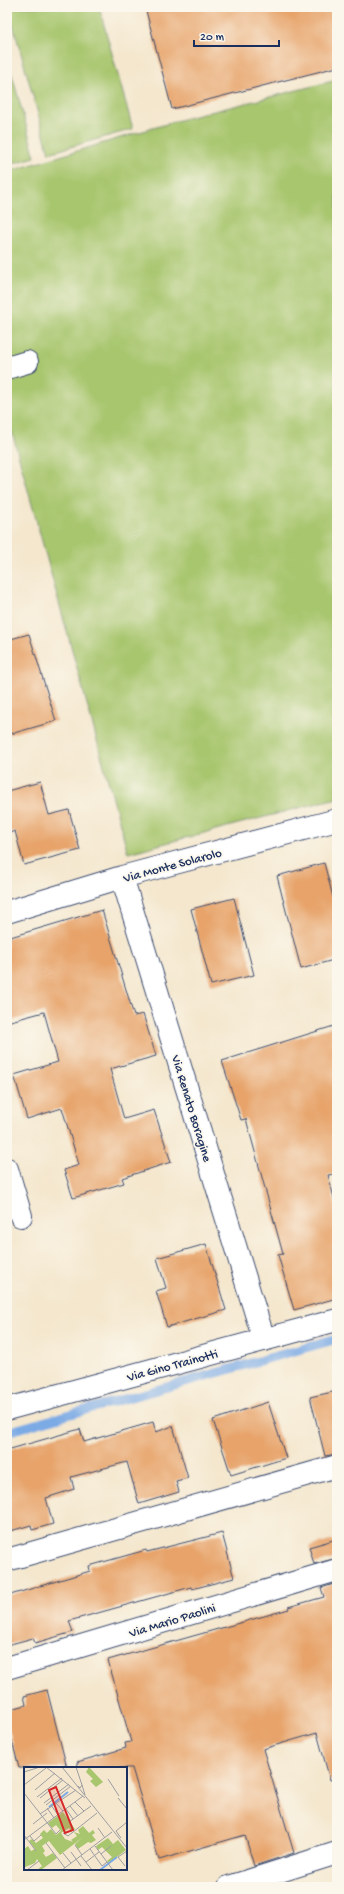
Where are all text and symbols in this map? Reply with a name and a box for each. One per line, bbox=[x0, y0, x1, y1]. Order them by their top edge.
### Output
scale bar bbox=[194, 22, 279, 48]
text: 20 m bbox=[200, 31, 225, 45]
street label: Via Monte Solarolo bbox=[121, 846, 224, 887]
street label: Via Renato Boragine bbox=[167, 1053, 214, 1164]
street label: Via Gino Trainotti bbox=[125, 1347, 220, 1386]
street label: Via Mario Paolini bbox=[127, 1601, 218, 1642]
inset map bbox=[24, 1767, 127, 1870]

